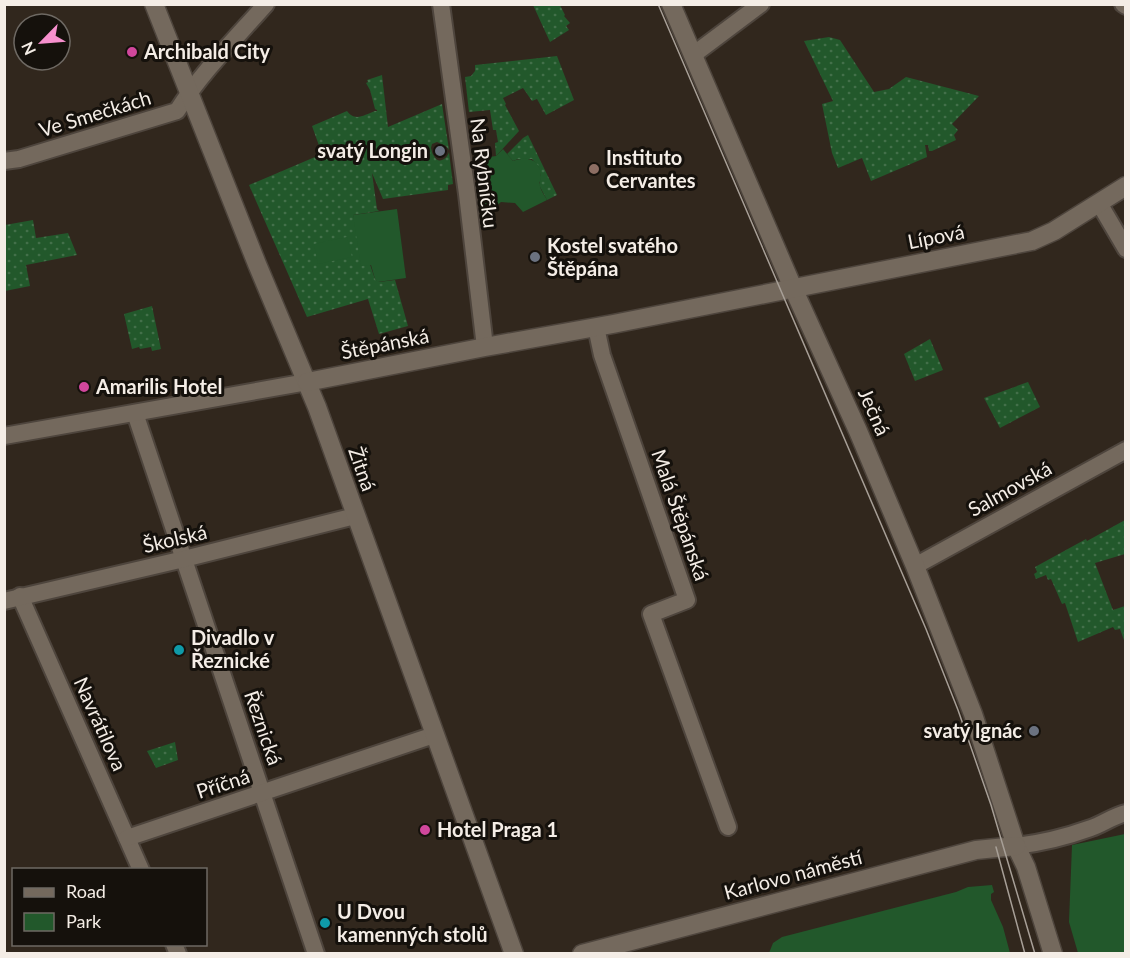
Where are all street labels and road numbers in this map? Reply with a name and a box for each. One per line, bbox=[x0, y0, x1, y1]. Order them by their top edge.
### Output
street label: Ve Smečkách bbox=[36, 85, 154, 141]
street label: Na Rybníčku bbox=[466, 117, 504, 229]
street label: Lípová bbox=[905, 219, 966, 253]
street label: Štěpánská bbox=[339, 323, 431, 363]
street label: Ječná bbox=[854, 384, 896, 439]
street label: Žitná bbox=[344, 443, 382, 494]
street label: Malá Štěpánská bbox=[647, 446, 715, 583]
street label: Salmovská bbox=[964, 455, 1055, 521]
street label: Školská bbox=[140, 519, 209, 557]
street label: Navrátilova bbox=[70, 673, 132, 774]
street label: Řeznická bbox=[240, 687, 288, 768]
street label: Příčná bbox=[193, 763, 252, 803]
street label: Karlovo náměstí bbox=[721, 844, 865, 904]

